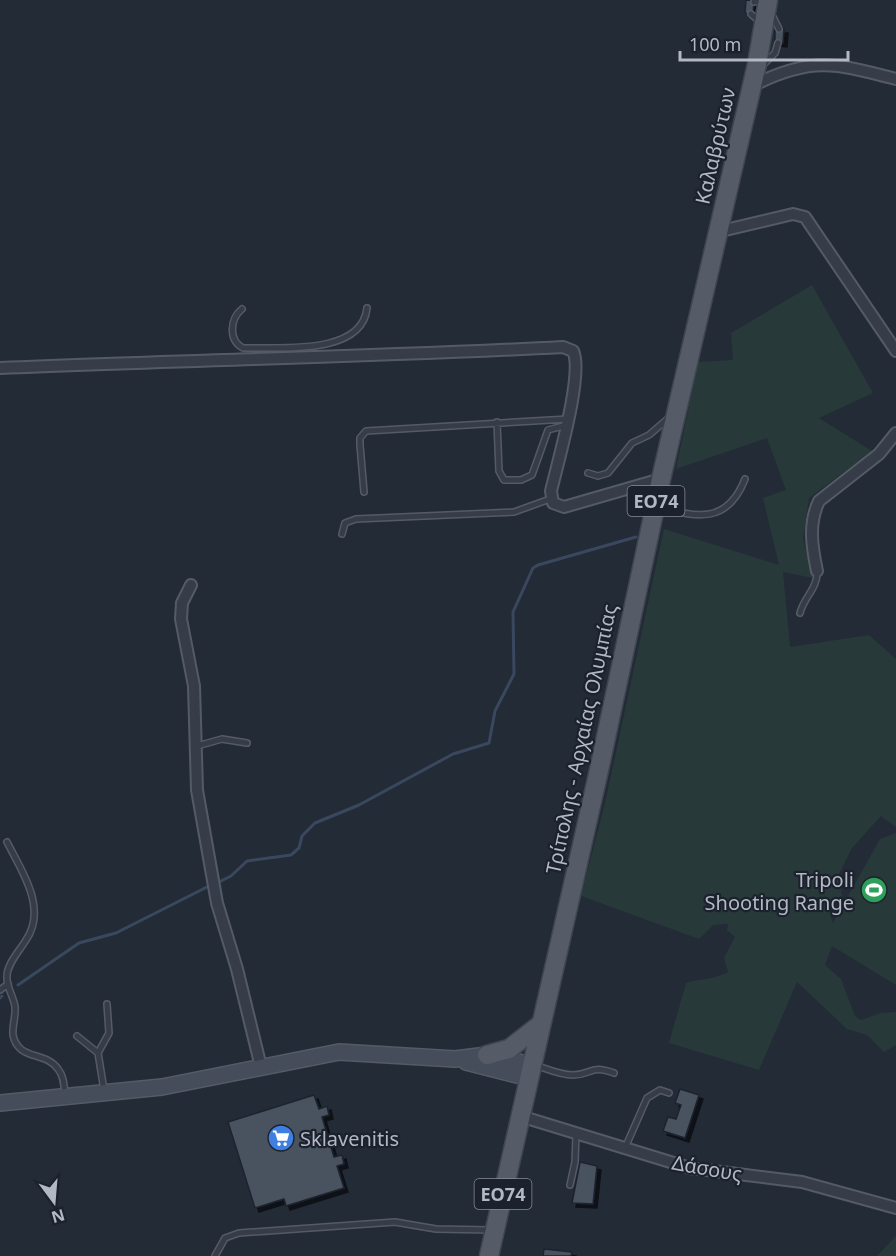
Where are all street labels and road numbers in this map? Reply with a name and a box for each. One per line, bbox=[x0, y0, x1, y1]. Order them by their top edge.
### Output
street label: Καλαβρύτων bbox=[688, 85, 742, 207]
road number: ΕΟ74 bbox=[628, 486, 684, 516]
street label: Τρίπολης - Αρχαίας Ολυμπίας bbox=[539, 601, 623, 876]
street label: Δάσους bbox=[670, 1149, 744, 1187]
road number: ΕΟ74 bbox=[474, 1179, 532, 1209]

